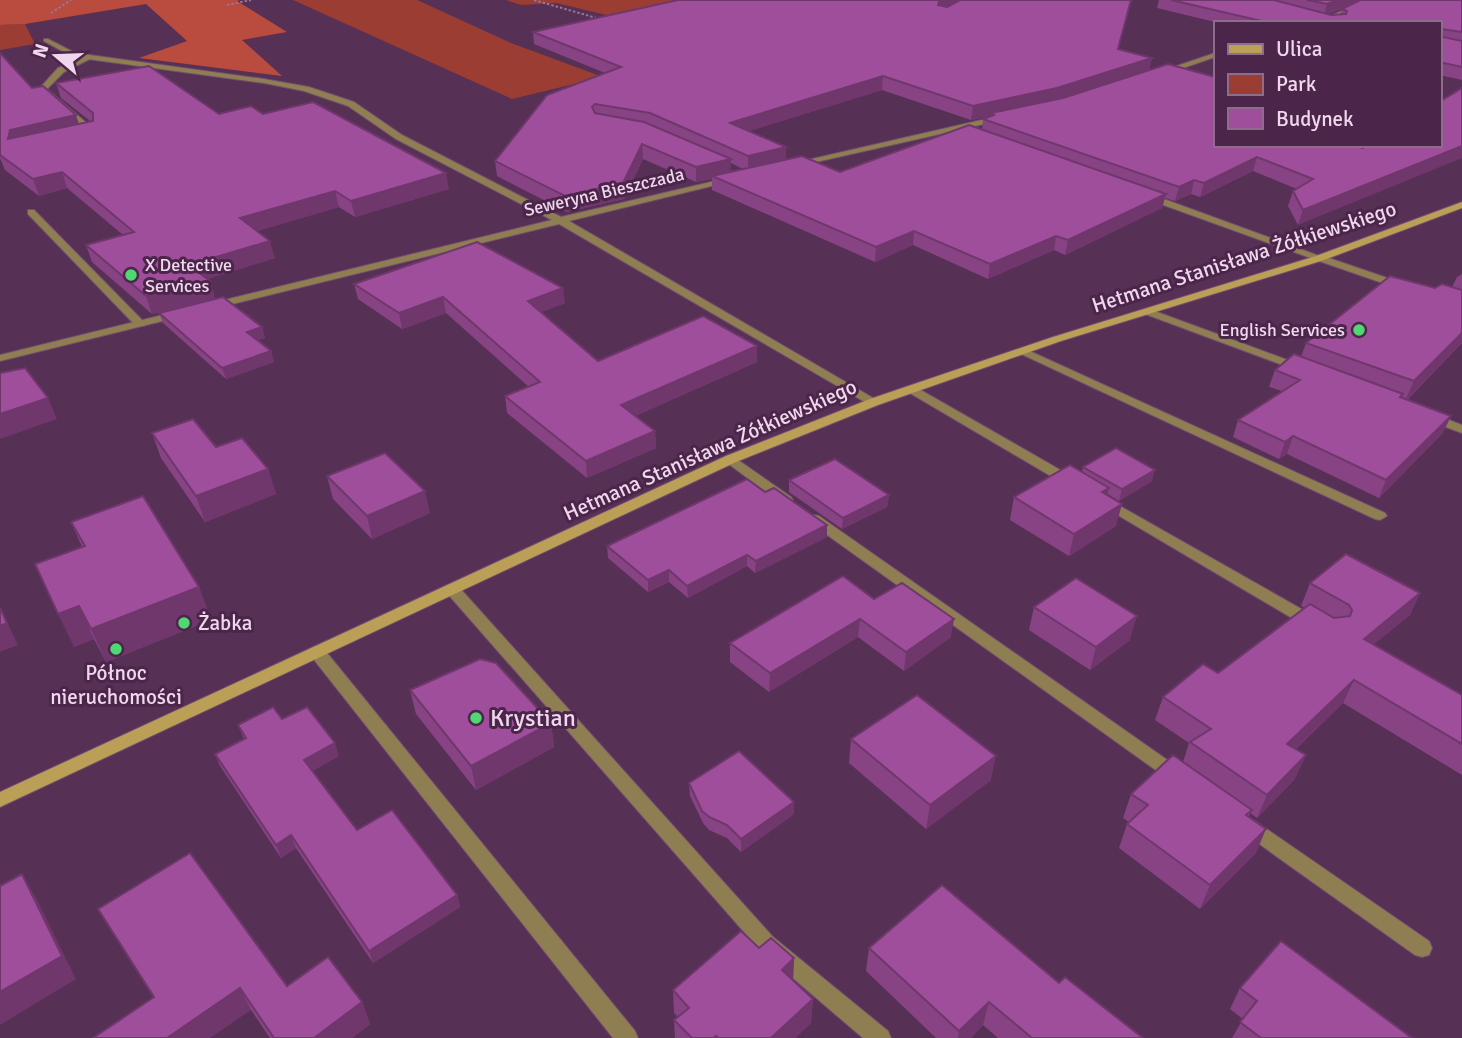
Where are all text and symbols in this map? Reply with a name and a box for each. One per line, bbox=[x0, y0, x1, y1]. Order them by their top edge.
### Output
north arrow bbox=[21, 21, 91, 91]
legend bbox=[1214, 21, 1441, 147]
text: Ulica bbox=[1276, 36, 1322, 62]
text: N bbox=[27, 41, 54, 61]
text: Park bbox=[1276, 71, 1317, 97]
text: Budynek bbox=[1276, 106, 1354, 132]
street label: Seweryna Bieszczada bbox=[522, 163, 686, 221]
street label: Hetmana Stanisława Żółkiewskiego bbox=[1089, 195, 1399, 319]
place label: X Detective Services bbox=[145, 254, 232, 297]
marker: X Detective Services bbox=[123, 267, 139, 283]
place label: English Services bbox=[1220, 319, 1345, 341]
marker: English Services bbox=[1351, 322, 1367, 338]
street label: Hetmana Stanisława Żółkiewskiego bbox=[559, 373, 861, 527]
place label: Żabka bbox=[198, 610, 252, 636]
marker: Żabka bbox=[176, 615, 192, 631]
marker: Północ nieruchomości bbox=[108, 641, 124, 657]
place label: Północ nieruchomości bbox=[50, 660, 182, 710]
place label: Krystian bbox=[490, 703, 576, 733]
marker: Krystian bbox=[468, 710, 484, 726]

